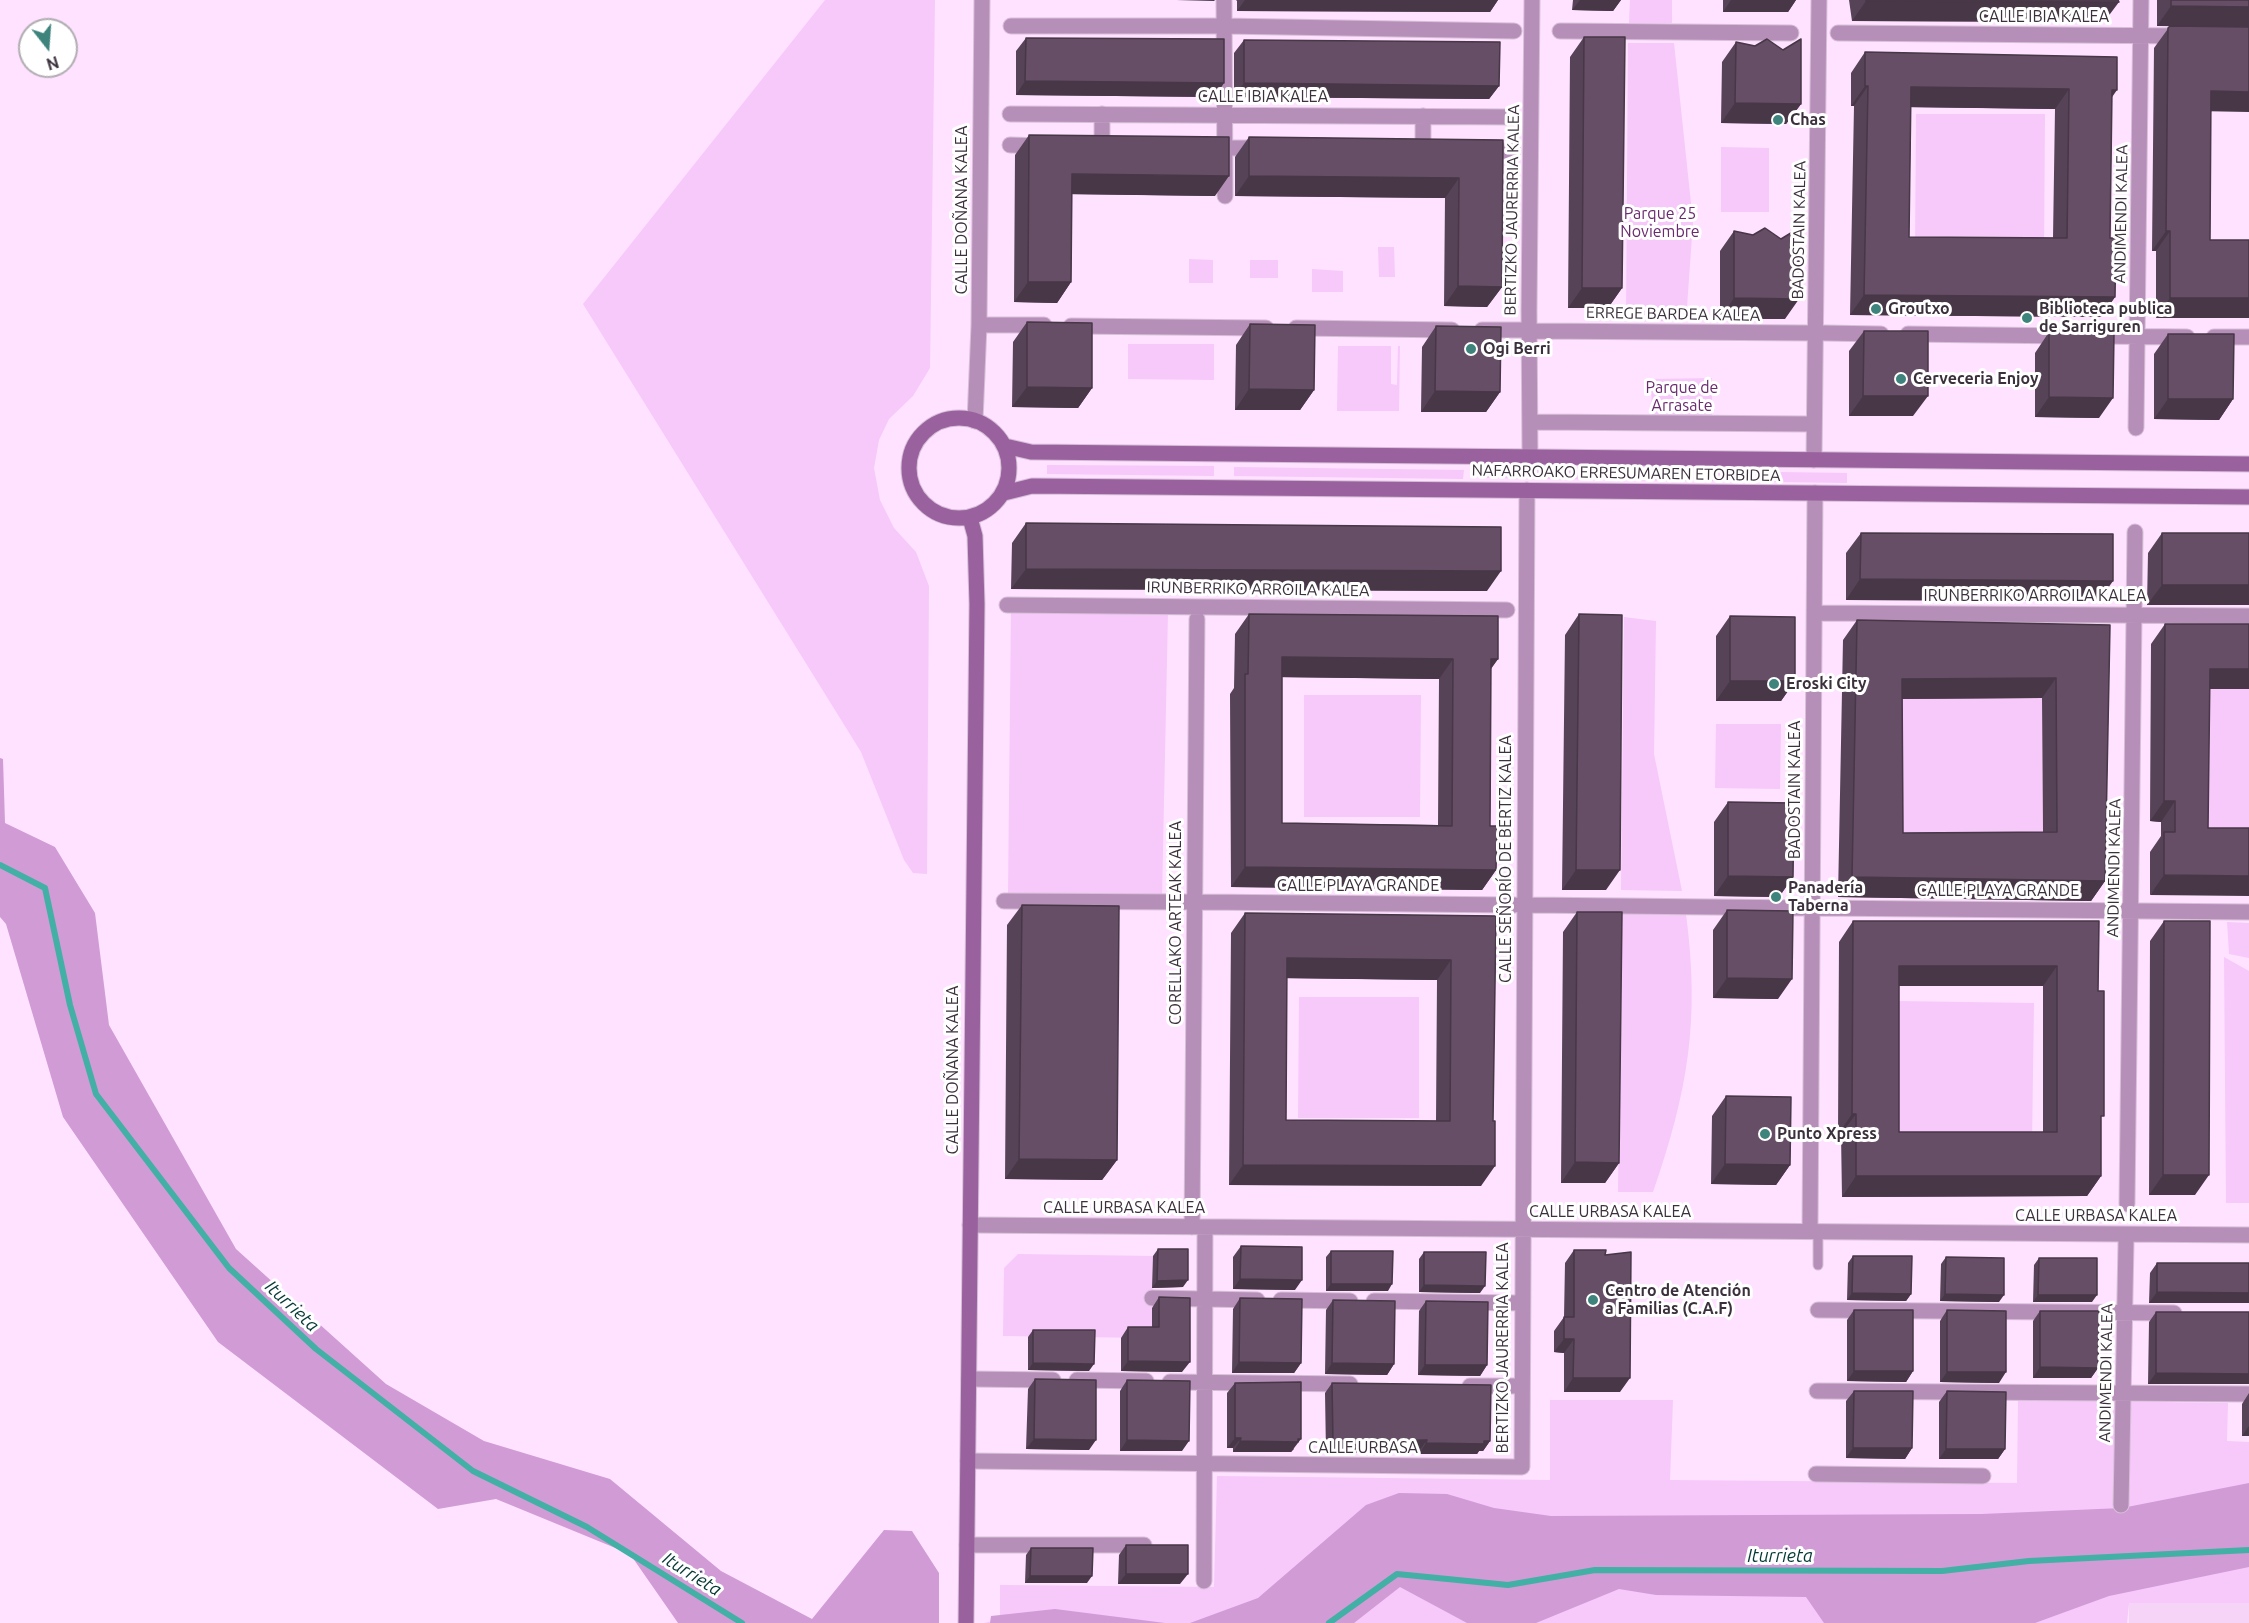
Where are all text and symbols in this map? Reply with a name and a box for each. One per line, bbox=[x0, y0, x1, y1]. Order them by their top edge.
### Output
street label: CALLE IBIA KALEA bbox=[1979, 7, 2109, 27]
north arrow bbox=[18, 18, 78, 78]
text: N bbox=[44, 53, 61, 74]
street label: CALLE IBIA KALEA bbox=[1198, 87, 1328, 107]
street label: BERTIZKO JAURERRIA KALEA bbox=[1501, 104, 1523, 316]
place label: Chas bbox=[1790, 110, 1826, 130]
marker: Chas bbox=[1771, 113, 1785, 127]
street label: CALLE DOÑANA KALEA bbox=[952, 126, 972, 294]
street label: ANDIMENDI KALEA bbox=[2110, 144, 2132, 284]
street label: BADOSTAIN KALEA bbox=[1788, 161, 1810, 299]
park label: Parque 25 Noviembre bbox=[1620, 204, 1700, 242]
place label: Groutxo bbox=[1888, 299, 1950, 319]
place label: Biblioteca publica de Sarriguren bbox=[2039, 299, 2173, 337]
marker: Groutxo bbox=[1869, 302, 1883, 316]
street label: ERREGE BARDEA KALEA bbox=[1586, 303, 1760, 325]
marker: Biblioteca publica de Sarriguren bbox=[2020, 311, 2034, 325]
place label: Ogi Berri bbox=[1483, 339, 1551, 359]
marker: Ogi Berri bbox=[1464, 342, 1478, 356]
place label: Cerveceria Enjoy bbox=[1913, 369, 2038, 389]
marker: Cerveceria Enjoy bbox=[1894, 372, 1908, 386]
park label: Parque de Arrasate bbox=[1646, 378, 1718, 416]
street label: NAFARROAKO ERRESUMAREN ETORBIDEA bbox=[1471, 461, 1781, 485]
street label: IRUNBERRIKO ARROILA KALEA bbox=[1146, 577, 1370, 601]
street label: IRUNBERRIKO ARROILA KALEA bbox=[1924, 586, 2146, 606]
place label: Eroski City bbox=[1786, 674, 1867, 694]
marker: Eroski City bbox=[1767, 677, 1781, 691]
street label: BADOSTAIN KALEA bbox=[1785, 721, 1805, 859]
street label: CALLE SEÑORÍO DE BERTIZ KALEA bbox=[1496, 735, 1516, 983]
street label: ANDIMENDI KALEA bbox=[2103, 798, 2125, 938]
street label: CORELLAKO ARTEAK KALEA bbox=[1166, 821, 1186, 1025]
street label: CALLE PLAYA GRANDE bbox=[1277, 876, 1439, 896]
place label: Panadería Taberna bbox=[1788, 878, 1863, 916]
street label: CALLE PLAYA GRANDE bbox=[1917, 881, 2079, 901]
marker: Panadería Taberna bbox=[1769, 890, 1783, 904]
street label: CALLE DOÑANA KALEA bbox=[943, 986, 963, 1154]
place label: Punto Xpress bbox=[1777, 1124, 1877, 1144]
marker: Punto Xpress bbox=[1758, 1127, 1772, 1141]
street label: CALLE URBASA KALEA bbox=[1043, 1198, 1205, 1218]
street label: CALLE URBASA KALEA bbox=[1529, 1202, 1691, 1222]
street label: CALLE URBASA KALEA bbox=[2015, 1206, 2177, 1226]
street label: BERTIZKO JAURERRIA KALEA bbox=[1493, 1242, 1513, 1454]
water label: Iturrieta bbox=[261, 1276, 323, 1336]
place label: Centro de Atención a Familias (C.A.F) bbox=[1605, 1281, 1751, 1319]
marker: Centro de Atención a Familias (C.A.F) bbox=[1586, 1293, 1600, 1307]
street label: ANDIMENDI KALEA bbox=[2095, 1303, 2117, 1443]
street label: CALLE URBASA bbox=[1308, 1438, 1418, 1458]
water label: Iturrieta bbox=[1747, 1545, 1813, 1567]
water label: Iturrieta bbox=[659, 1548, 725, 1600]

